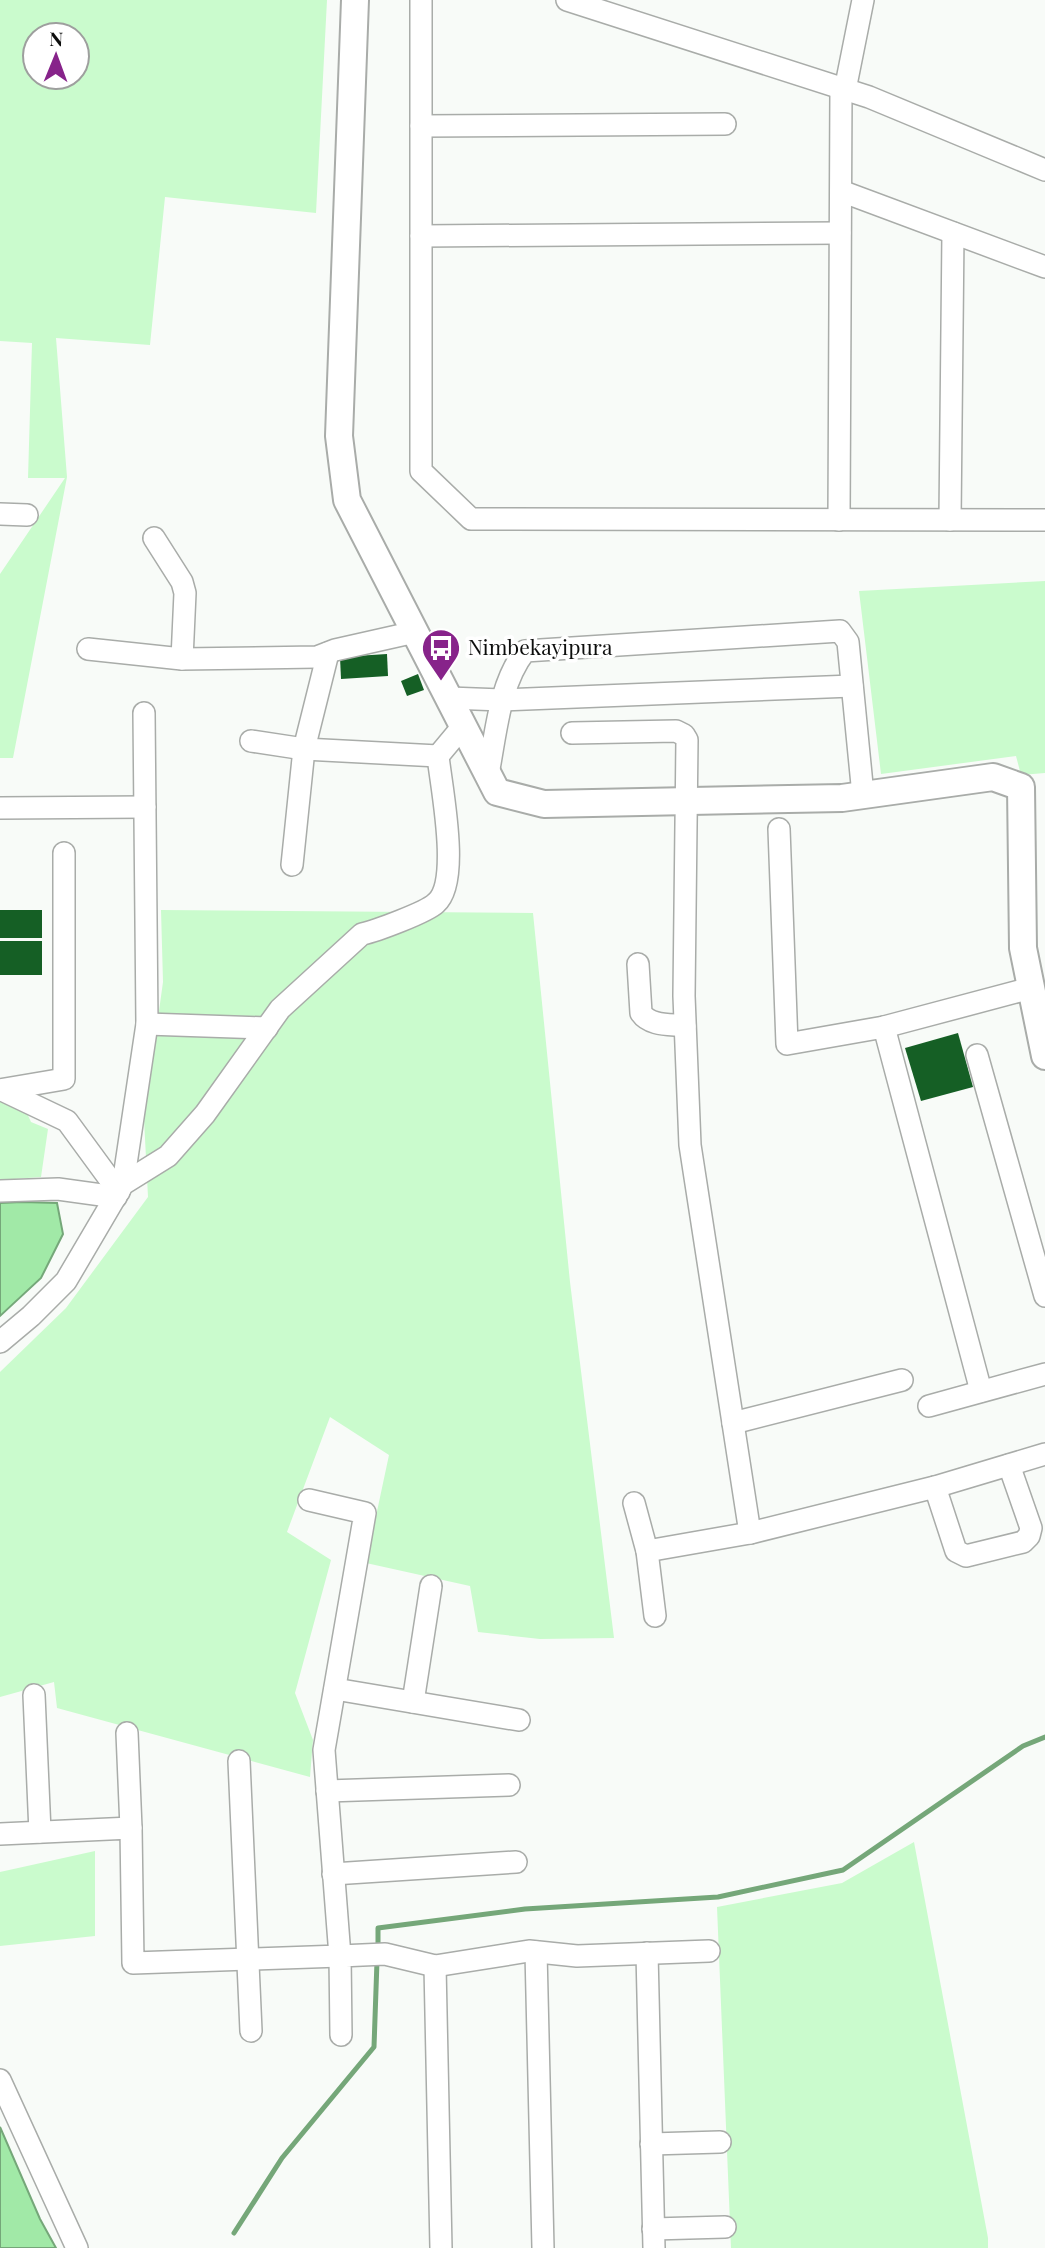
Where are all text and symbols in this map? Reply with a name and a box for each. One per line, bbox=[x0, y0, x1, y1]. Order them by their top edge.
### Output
north arrow bbox=[21, 21, 91, 91]
text: N bbox=[49, 25, 64, 51]
bus stop icon: Nimbekayipura bbox=[420, 627, 462, 682]
place label: Nimbekayipura bbox=[468, 632, 613, 660]

